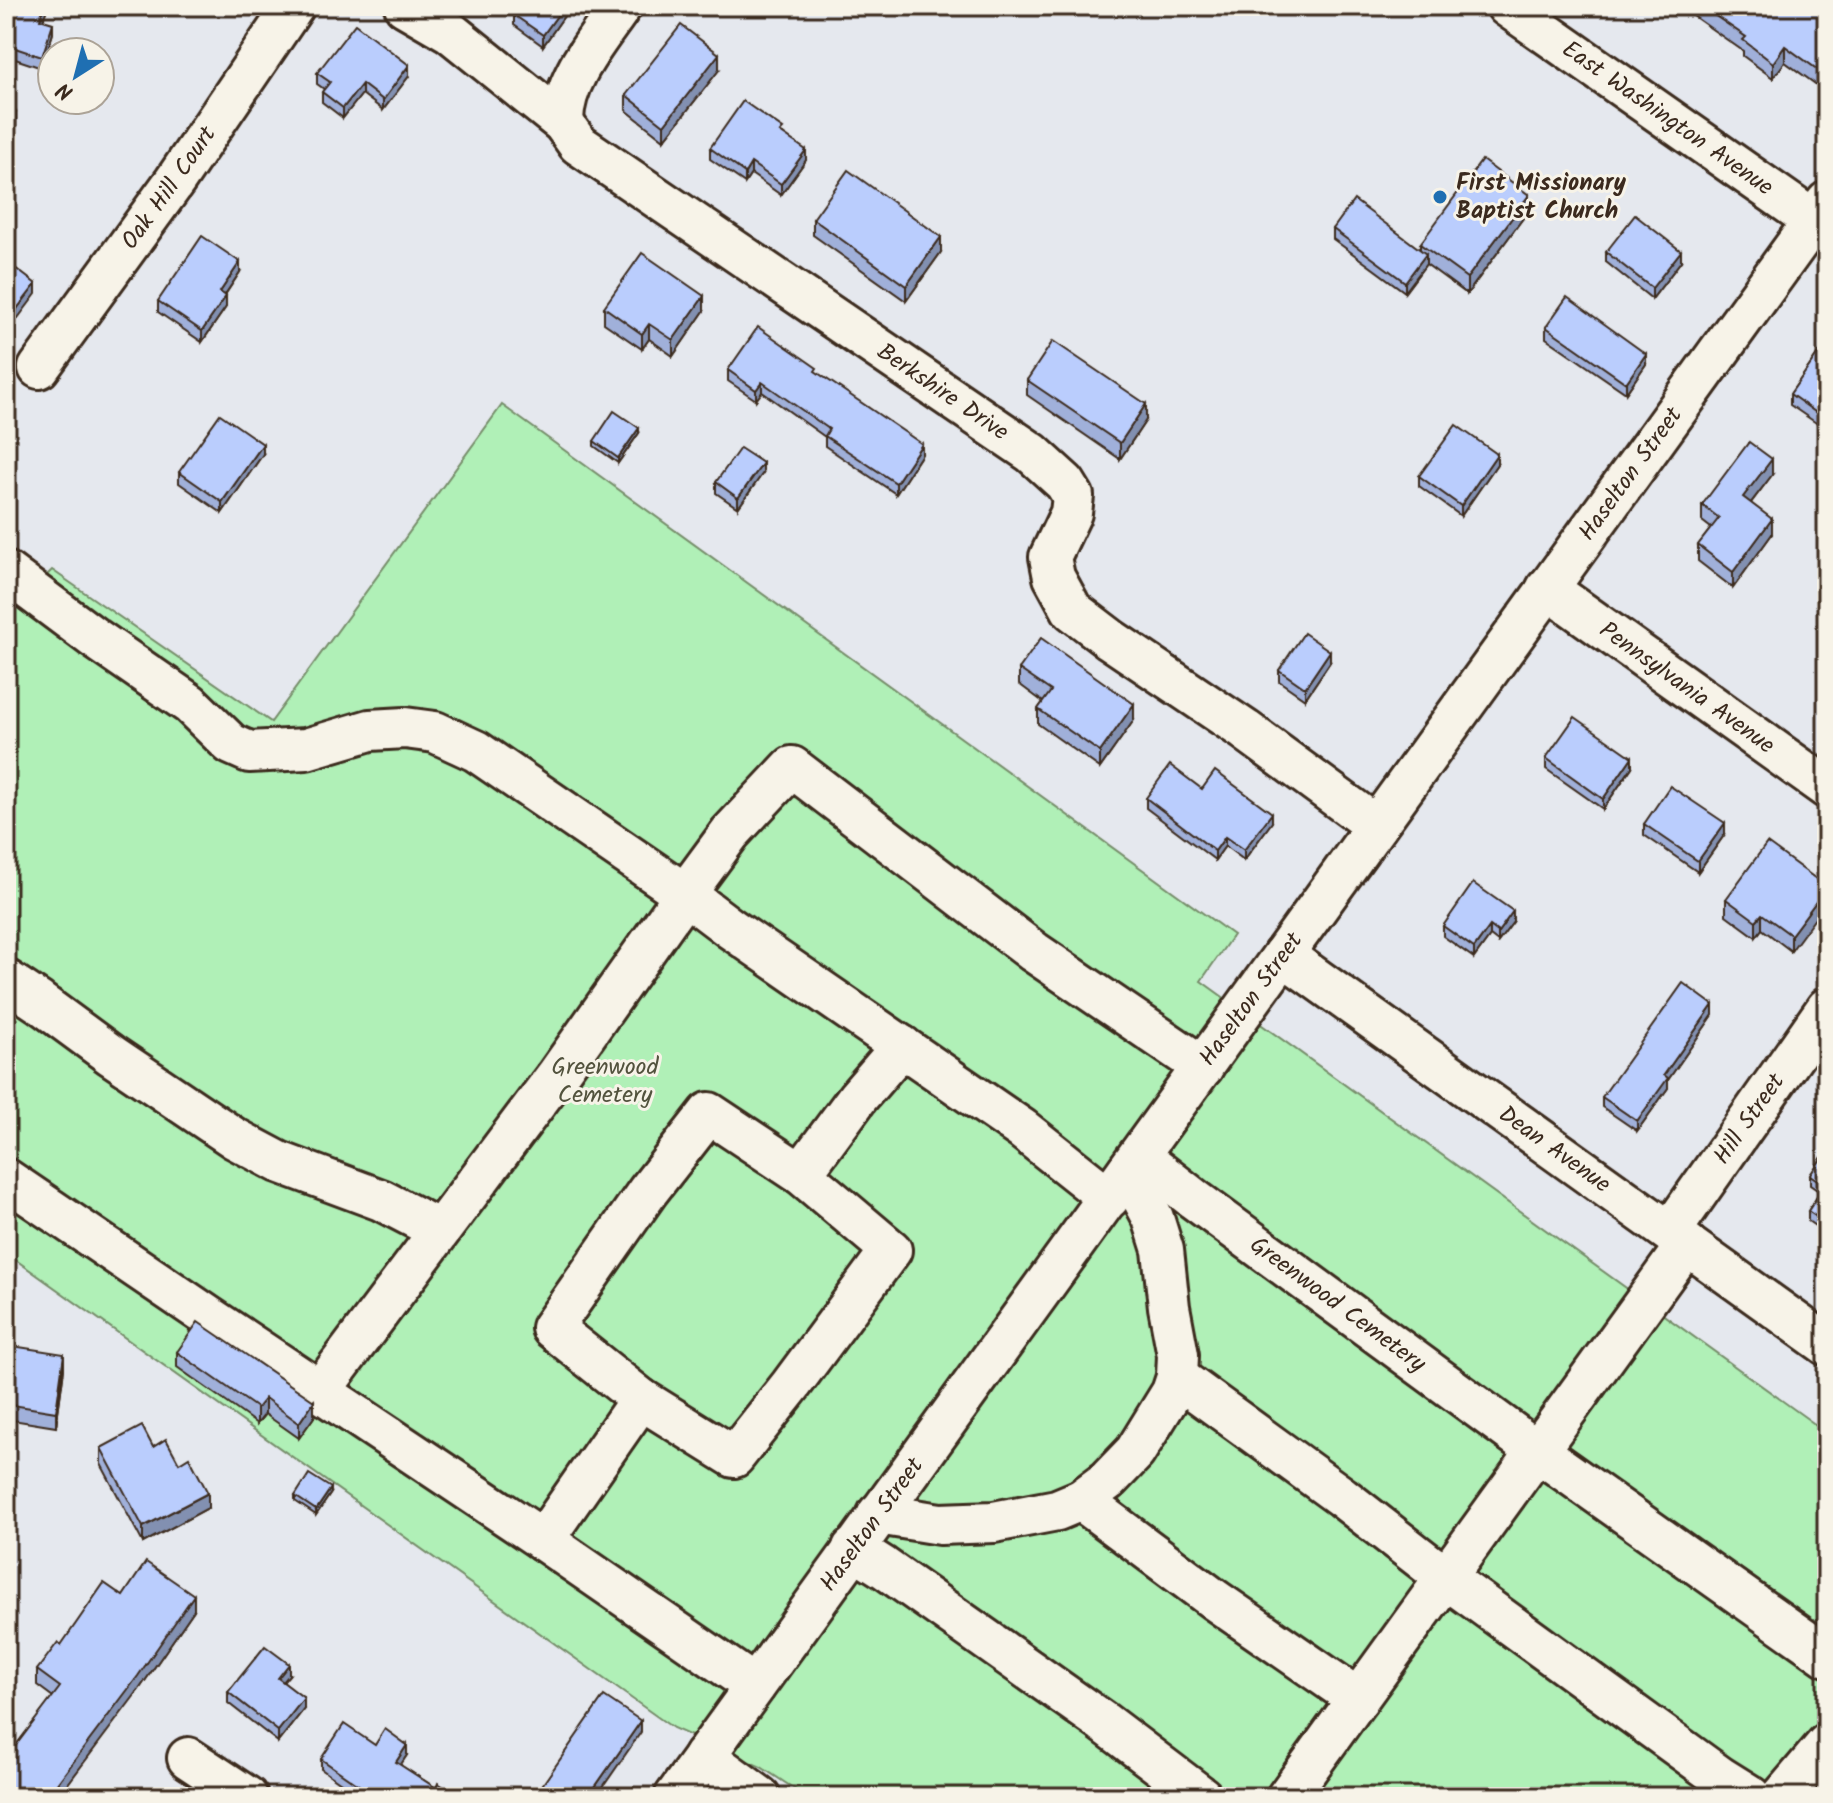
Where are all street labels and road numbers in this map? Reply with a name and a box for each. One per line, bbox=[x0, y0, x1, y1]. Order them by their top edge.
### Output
street label: East Washington Avenue bbox=[1554, 30, 1782, 206]
street label: Oak Hill Court bbox=[111, 117, 227, 258]
street label: Berkshire Drive bbox=[869, 333, 1017, 451]
street label: Haselton Street bbox=[1569, 398, 1693, 549]
street label: Pennsylvania Avenue bbox=[1591, 612, 1783, 765]
street label: Haselton Street bbox=[1189, 923, 1314, 1075]
street label: Hill Street bbox=[1703, 1065, 1795, 1173]
street label: Dean Avenue bbox=[1490, 1096, 1619, 1204]
street label: Greenwood Cemetery bbox=[1241, 1226, 1435, 1383]
street label: Haselton Street bbox=[810, 1449, 934, 1600]

